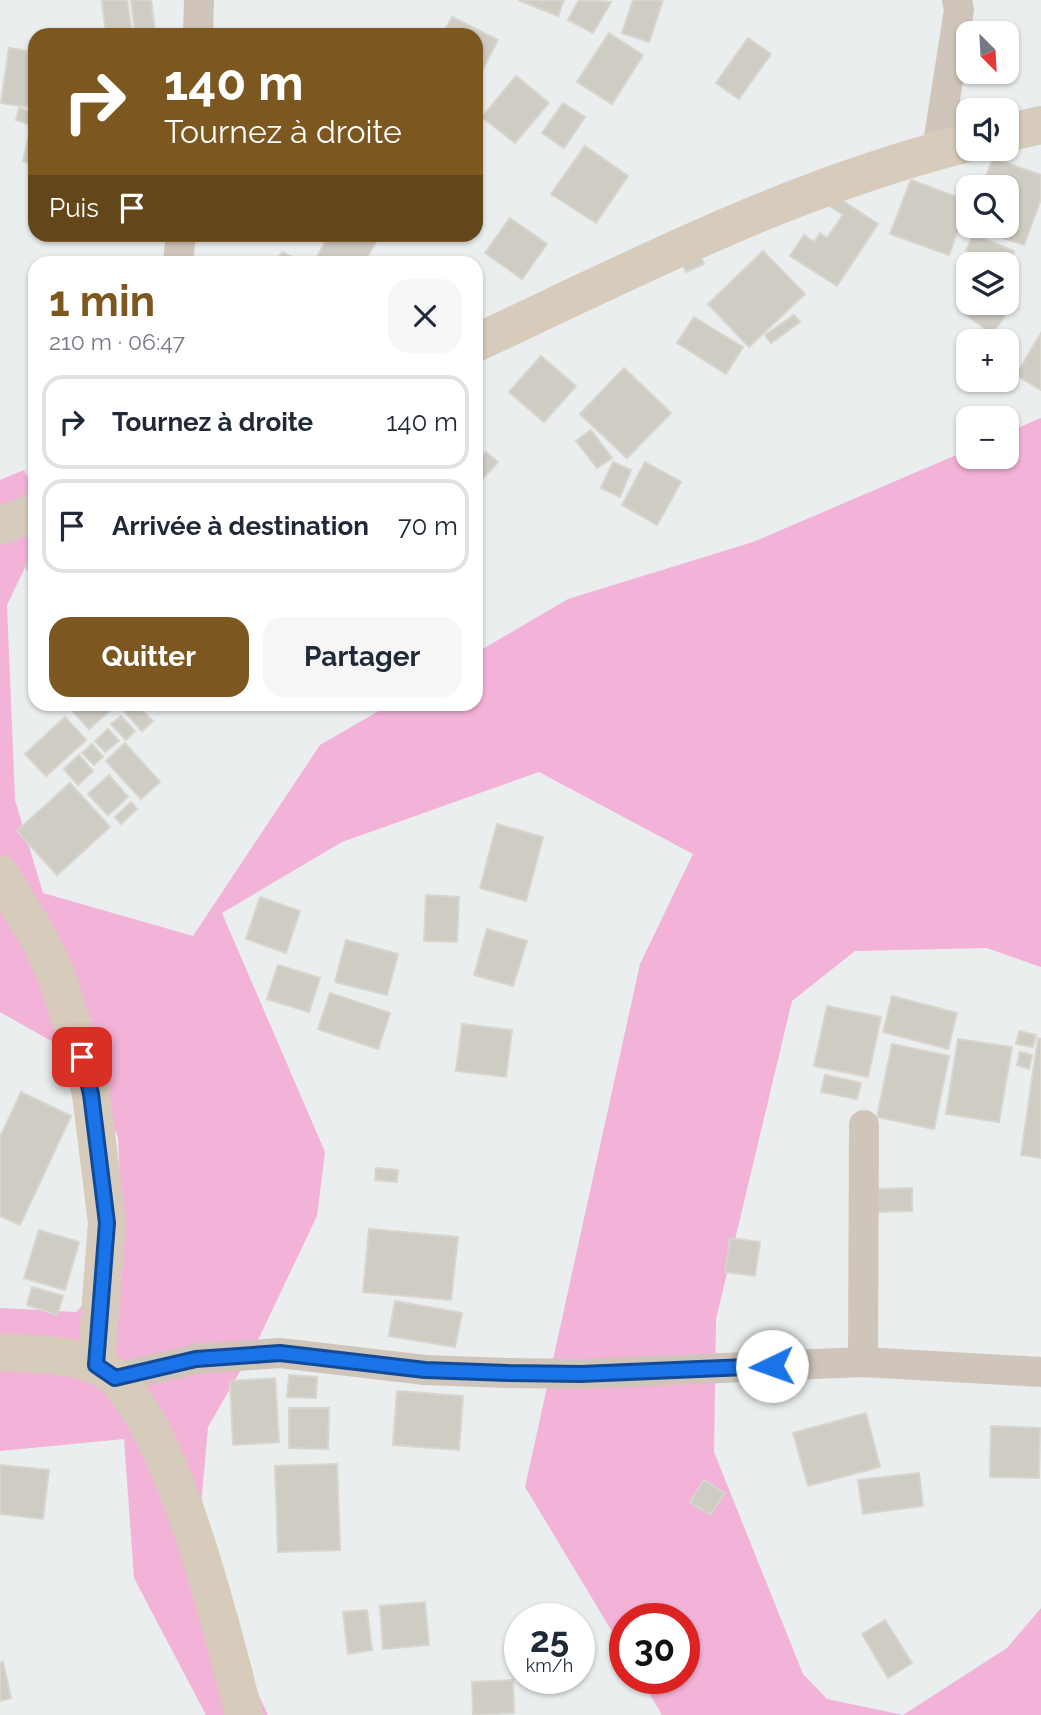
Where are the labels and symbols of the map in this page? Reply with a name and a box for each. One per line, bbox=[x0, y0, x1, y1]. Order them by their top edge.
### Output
north arrow bbox=[956, 21, 1018, 84]
pin bbox=[52, 1027, 112, 1087]
position arrow bbox=[735, 1329, 809, 1403]
speed limit sign: 30 bbox=[609, 1603, 700, 1694]

